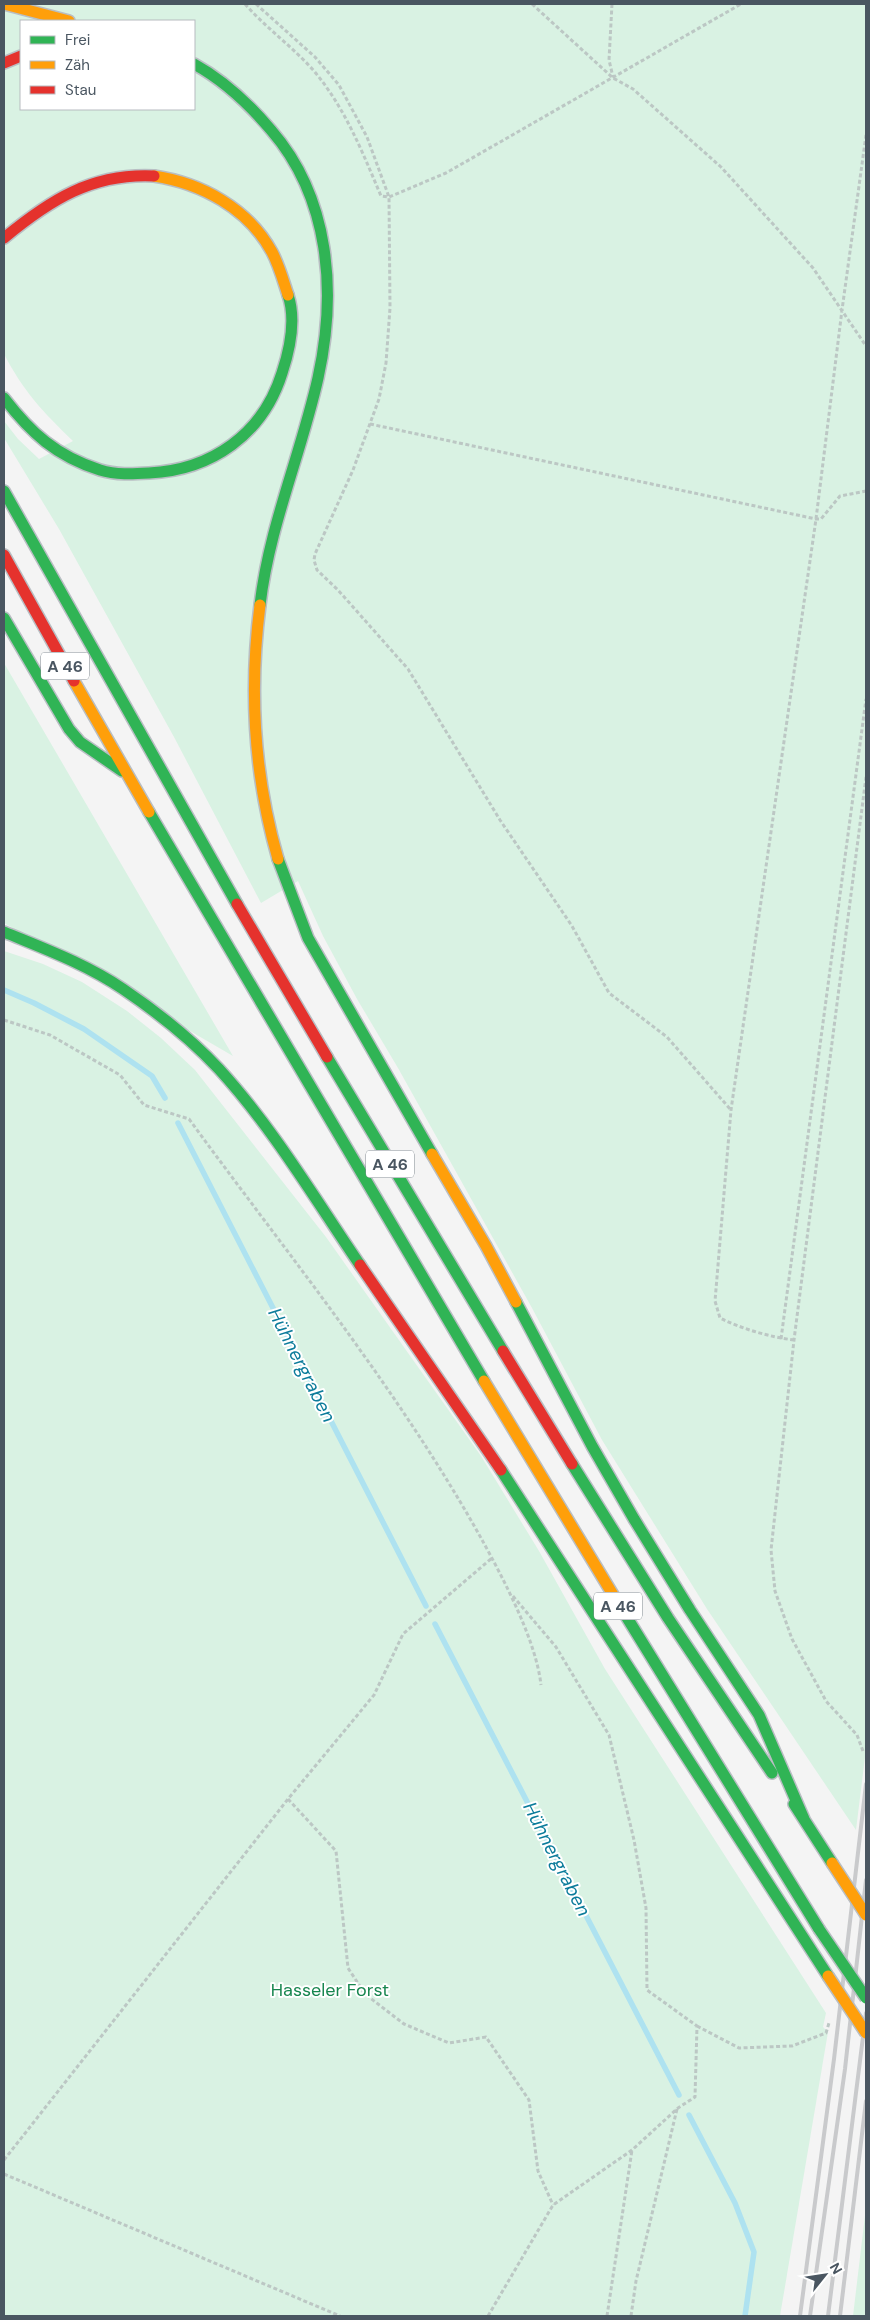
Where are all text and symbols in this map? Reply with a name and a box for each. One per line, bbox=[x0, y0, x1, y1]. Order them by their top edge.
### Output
legend bbox=[20, 20, 195, 110]
text: Frei bbox=[65, 30, 90, 50]
text: Zäh bbox=[65, 55, 90, 75]
text: Stau bbox=[65, 80, 96, 100]
road number: A 46 bbox=[41, 652, 89, 679]
road number: A 46 bbox=[366, 1150, 414, 1178]
water label: Hühnergraben bbox=[262, 1304, 342, 1427]
road number: A 46 bbox=[594, 1592, 642, 1620]
water label: Hühnergraben bbox=[517, 1798, 597, 1921]
park label: Hasseler Forst bbox=[271, 1978, 389, 2002]
north arrow bbox=[800, 2250, 850, 2300]
text: N bbox=[826, 2260, 847, 2277]

